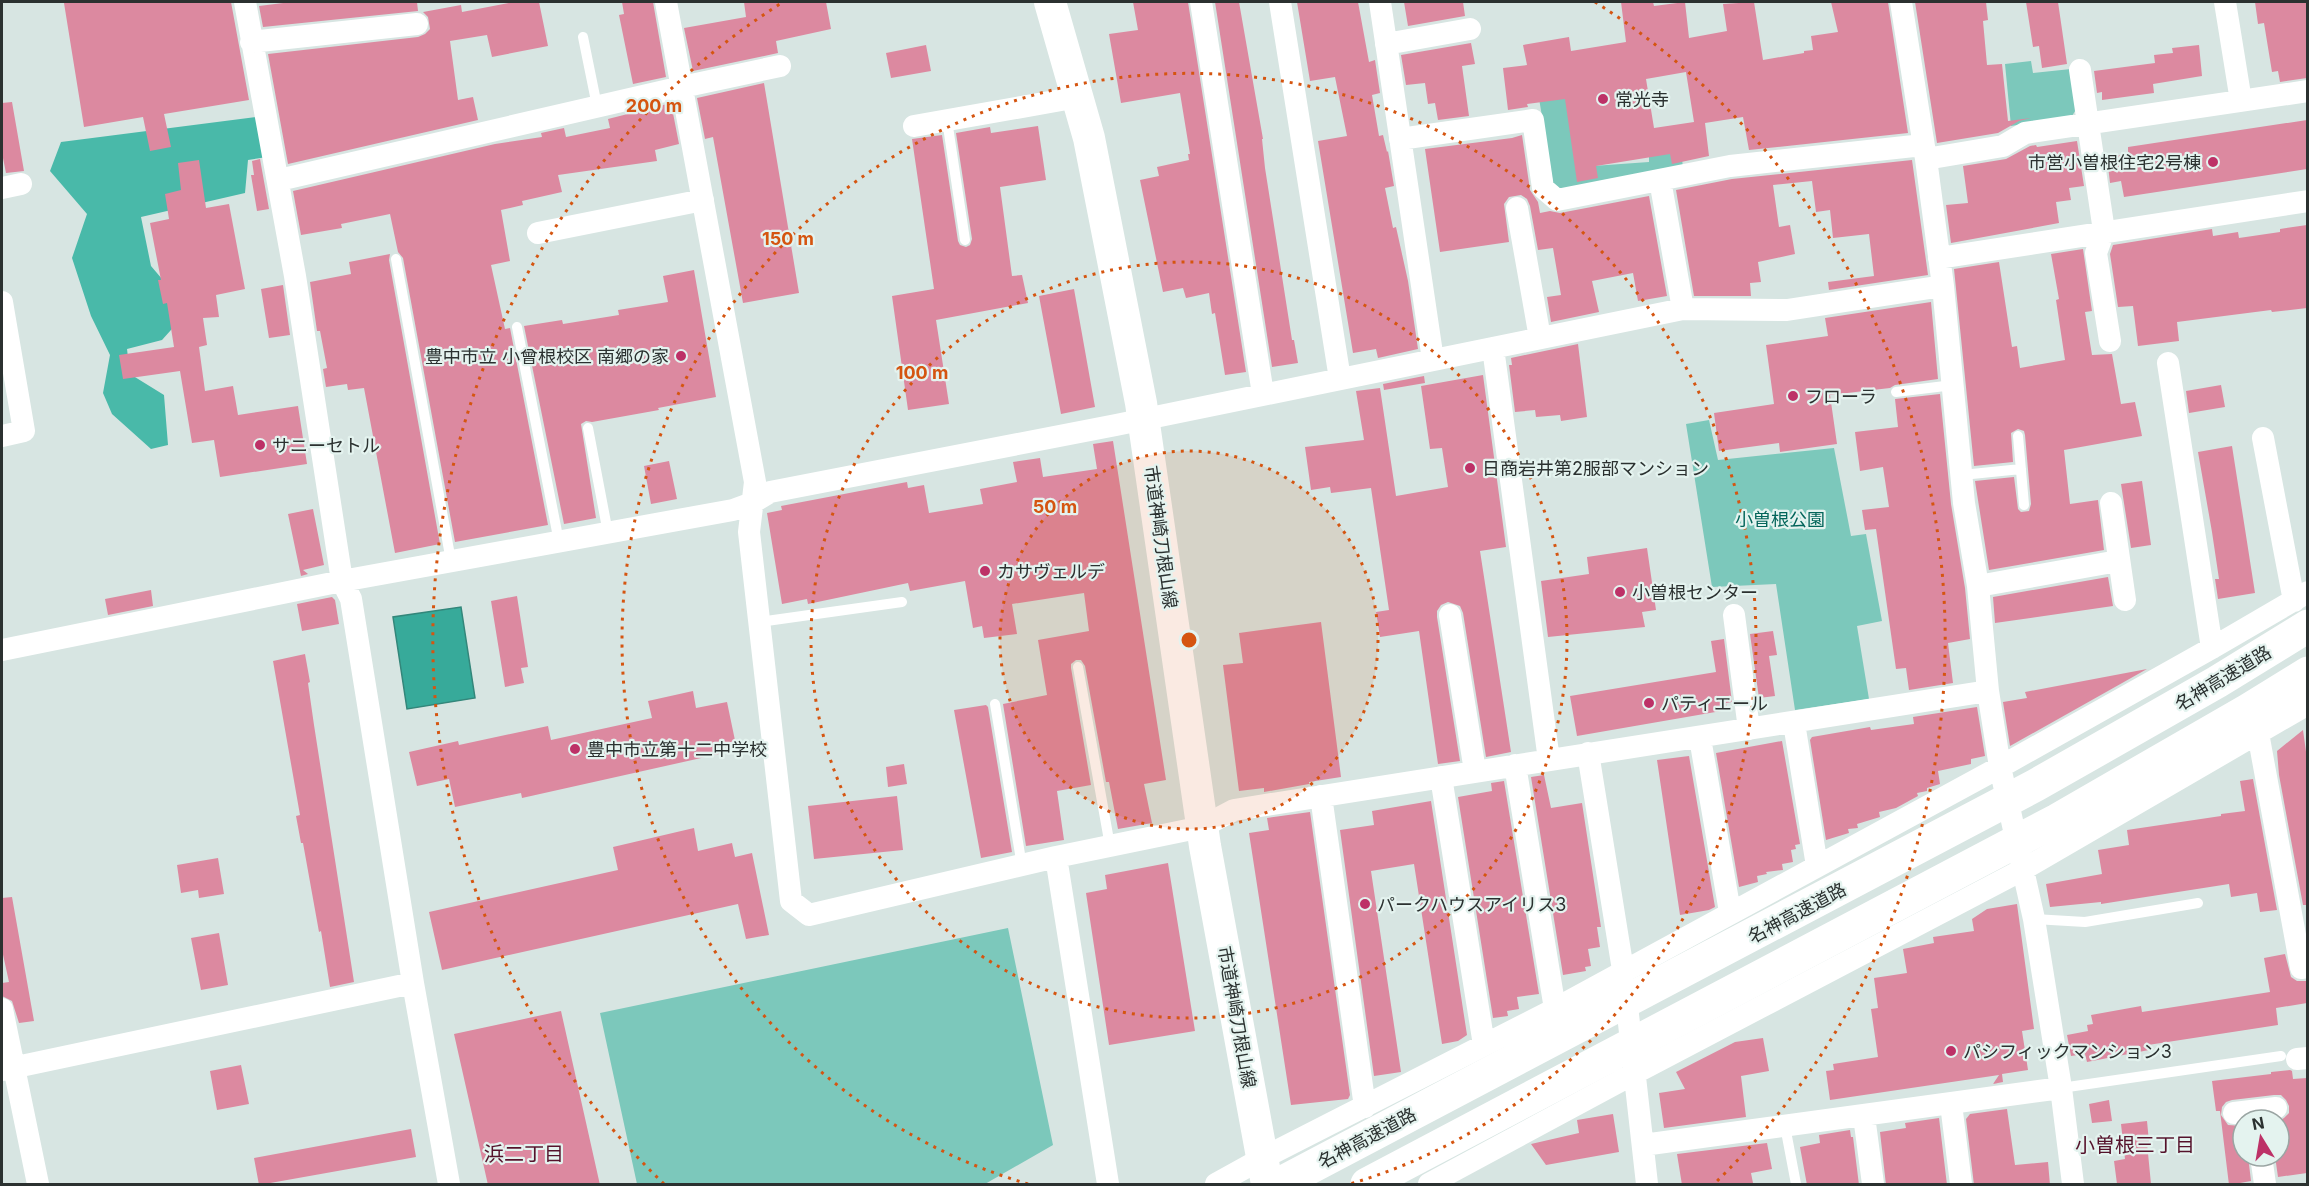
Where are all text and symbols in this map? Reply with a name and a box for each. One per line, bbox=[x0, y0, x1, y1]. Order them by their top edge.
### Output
place label: 常光寺 bbox=[1615, 89, 1669, 110]
marker: 常光寺 bbox=[1596, 92, 1610, 106]
text: 200 m bbox=[626, 95, 682, 116]
place label: 市営小曽根住宅2号棟 bbox=[2028, 152, 2201, 173]
marker: 市営小曽根住宅2号棟 bbox=[2206, 155, 2220, 169]
text: 150 m bbox=[762, 228, 814, 249]
place label: 豊中市立 小曾根校区 南郷の家 bbox=[425, 346, 669, 367]
marker: 豊中市立 小曾根校区 南郷の家 bbox=[674, 349, 688, 363]
text: 100 m bbox=[896, 362, 948, 383]
place label: フローラ bbox=[1805, 386, 1877, 407]
marker: フローラ bbox=[1786, 389, 1800, 403]
place label: サニーセトル bbox=[272, 435, 380, 456]
marker: サニーセトル bbox=[253, 438, 267, 452]
place label: 日商岩井第2服部マンション bbox=[1482, 458, 1709, 479]
marker: 日商岩井第2服部マンション bbox=[1463, 461, 1477, 475]
street label: 市道神崎刀根山線 bbox=[1141, 464, 1181, 610]
text: 50 m bbox=[1033, 496, 1077, 517]
park label: 小曽根公園 bbox=[1735, 509, 1825, 530]
place label: カサヴェルデ bbox=[997, 561, 1105, 582]
marker: カサヴェルデ bbox=[978, 564, 992, 578]
place label: 小曽根センター bbox=[1632, 582, 1758, 603]
marker: 小曽根センター bbox=[1613, 585, 1627, 599]
centre of rings bbox=[1179, 630, 1199, 650]
street label: 名神高速道路 bbox=[2171, 641, 2275, 715]
place label: パティエール bbox=[1661, 693, 1768, 714]
marker: パティエール bbox=[1642, 696, 1656, 710]
place label: 豊中市立第十二中学校 bbox=[587, 739, 767, 760]
marker: 豊中市立第十二中学校 bbox=[568, 742, 582, 756]
street label: 名神高速道路 bbox=[1744, 878, 1850, 948]
place label: パークハウスアイリス3 bbox=[1377, 894, 1566, 915]
marker: パークハウスアイリス3 bbox=[1358, 897, 1372, 911]
street label: 市道神崎刀根山線 bbox=[1214, 944, 1260, 1090]
place label: パシフィックマンション3 bbox=[1963, 1041, 2172, 1062]
marker: パシフィックマンション3 bbox=[1944, 1044, 1958, 1058]
street label: 名神高速道路 bbox=[1314, 1103, 1420, 1173]
north arrow bbox=[2231, 1108, 2291, 1168]
text: N bbox=[2250, 1112, 2266, 1134]
district label: 小曽根三丁目 bbox=[2075, 1133, 2195, 1157]
district label: 浜二丁目 bbox=[484, 1142, 564, 1166]

